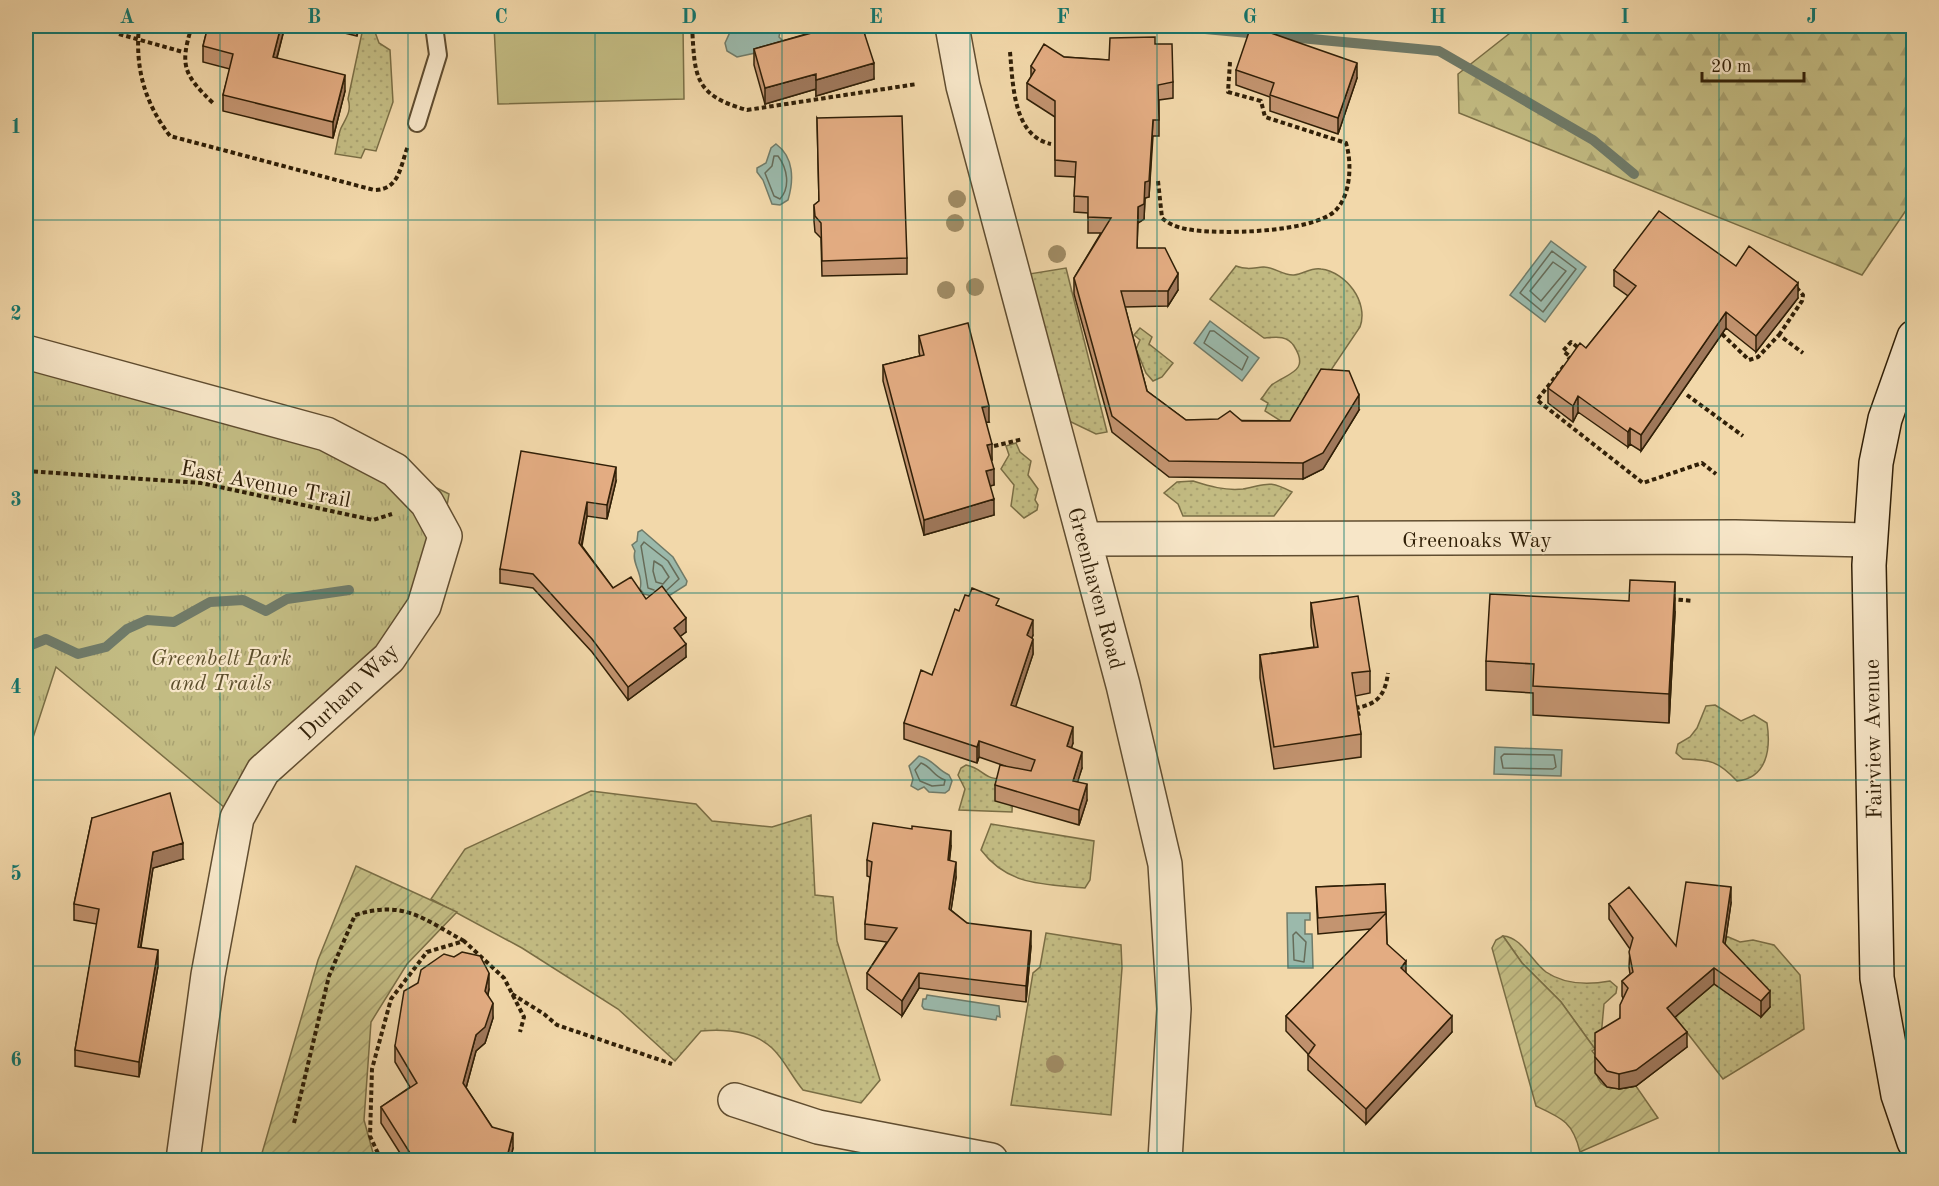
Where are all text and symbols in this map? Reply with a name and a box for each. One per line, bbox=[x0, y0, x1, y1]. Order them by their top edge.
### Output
text: A bbox=[119, 8, 135, 28]
text: B bbox=[307, 8, 321, 28]
text: C bbox=[494, 8, 508, 28]
text: D bbox=[681, 8, 697, 28]
text: E bbox=[869, 8, 883, 28]
text: F bbox=[1056, 8, 1070, 28]
text: G bbox=[1243, 8, 1257, 28]
text: H bbox=[1430, 8, 1446, 28]
text: I bbox=[1621, 8, 1629, 28]
text: J bbox=[1807, 8, 1818, 28]
scale bar bbox=[1702, 45, 1804, 83]
text: 20 m bbox=[1711, 58, 1751, 76]
text: 1 bbox=[10, 118, 22, 138]
text: 2 bbox=[10, 305, 22, 325]
street label: East Avenue Trail bbox=[179, 458, 353, 512]
text: 3 bbox=[10, 491, 22, 511]
street label: Greenhaven Road bbox=[1063, 505, 1127, 672]
street label: Greenoaks Way bbox=[1402, 530, 1552, 552]
street label: Durham Way bbox=[296, 640, 403, 745]
park label: Greenbelt Park and Trails bbox=[151, 648, 292, 695]
street label: Fairview Avenue bbox=[1862, 659, 1886, 819]
text: 4 bbox=[10, 678, 22, 698]
text: 5 bbox=[10, 864, 22, 885]
text: 6 bbox=[10, 1051, 22, 1071]

